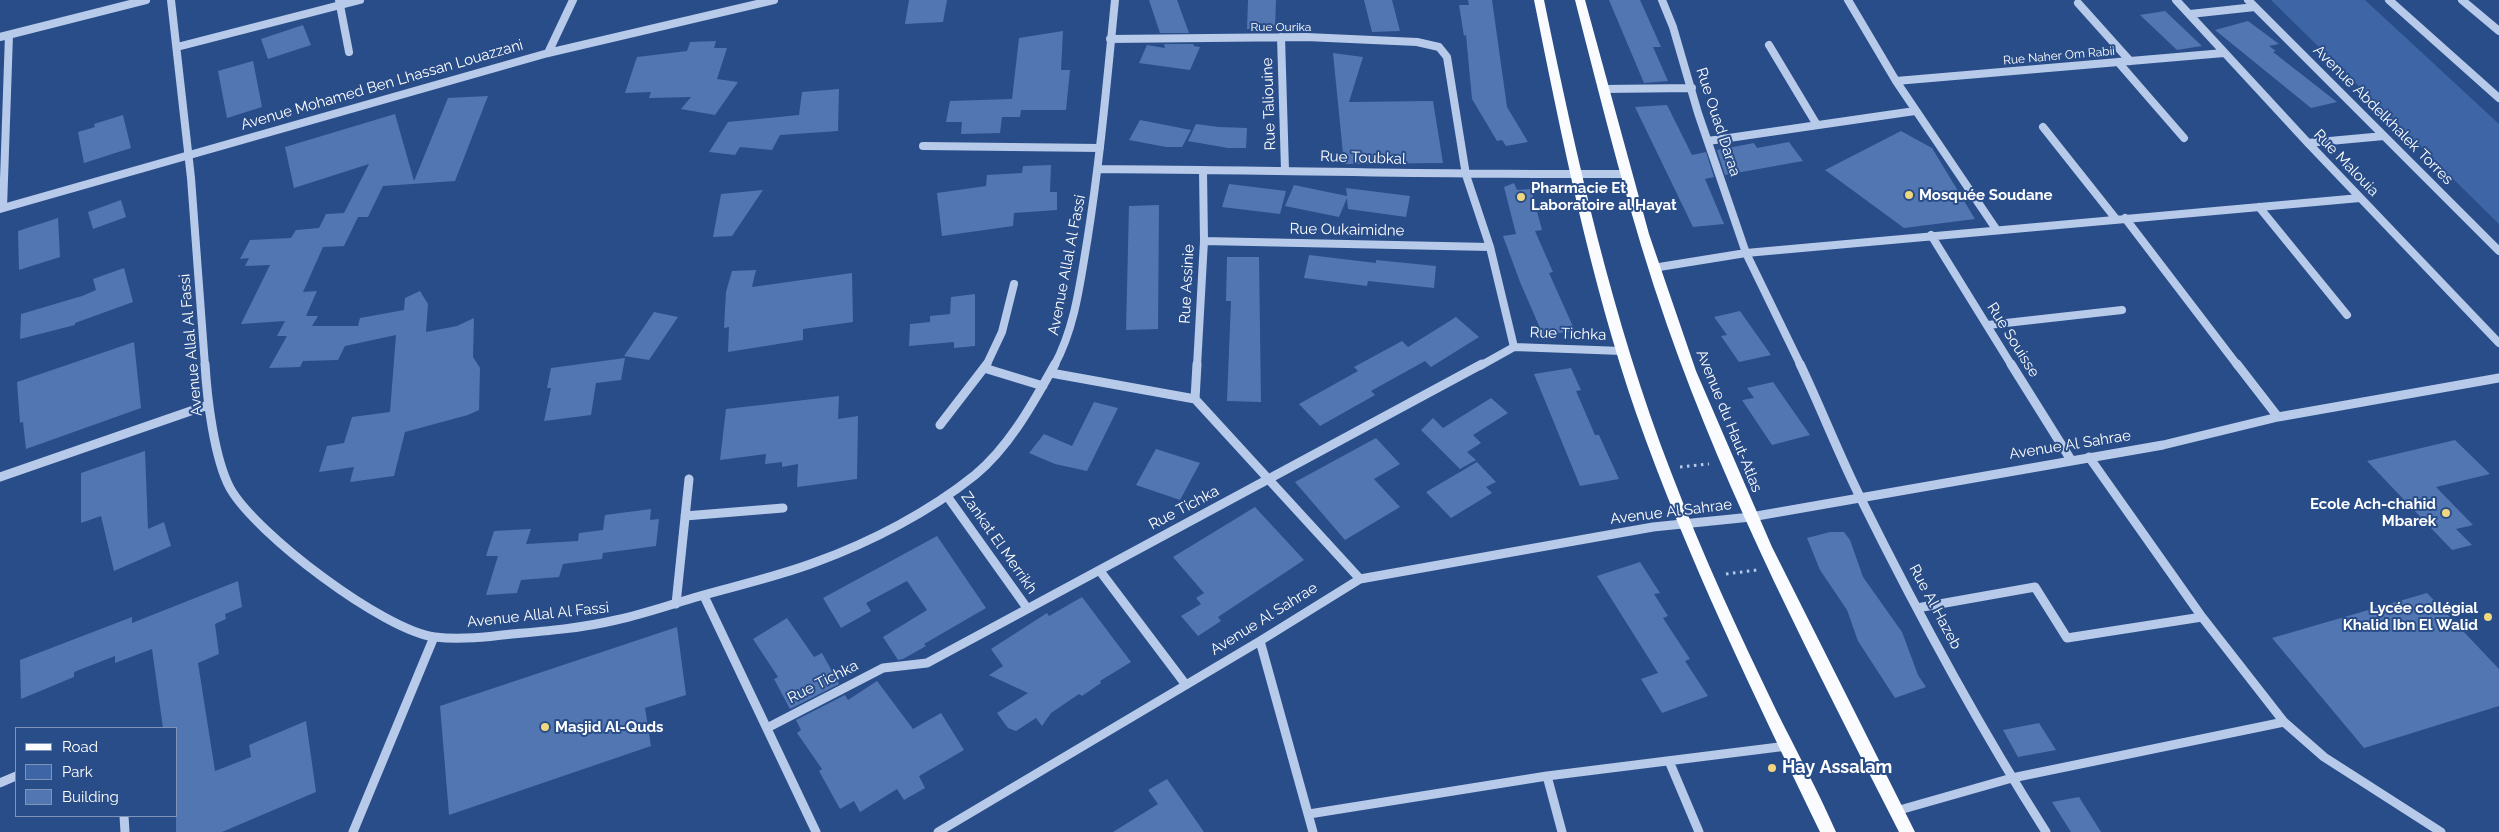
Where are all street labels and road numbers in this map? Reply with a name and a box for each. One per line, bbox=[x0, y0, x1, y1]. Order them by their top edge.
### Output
street label: Rue Ourika bbox=[1251, 20, 1311, 34]
street label: Avenue Mohamed Ben Lhassan Louazzani bbox=[239, 36, 525, 134]
street label: Avenue Abdelkhalek Torres bbox=[2309, 41, 2457, 189]
street label: Rue Naher Om Rabii bbox=[2003, 44, 2115, 68]
street label: Rue Taliouine bbox=[1258, 57, 1280, 151]
street label: Rue Ouad Daraa bbox=[1692, 65, 1744, 179]
street label: Rue Malouia bbox=[2310, 126, 2382, 200]
street label: Rue Toubkal bbox=[1320, 148, 1406, 168]
street label: Avenue Allal Al Fassi bbox=[1045, 193, 1089, 337]
street label: Rue Oukaimidne bbox=[1290, 220, 1404, 240]
street label: Rue Assinie bbox=[1176, 244, 1198, 324]
street label: Avenue Allal Al Fassi bbox=[176, 273, 206, 417]
street label: Rue Souisse bbox=[1983, 299, 2043, 381]
street label: Rue Tichka bbox=[1529, 324, 1607, 344]
street label: Avenue du Haut-Atlas bbox=[1692, 347, 1766, 495]
street label: Avenue Al Sahrae bbox=[2008, 427, 2132, 463]
street label: Rue Tichka bbox=[1146, 482, 1222, 534]
street label: Zankat El Merrikh bbox=[957, 488, 1041, 598]
street label: Avenue Al Sahrae bbox=[1609, 496, 1733, 528]
street label: Rue Al Hazeb bbox=[1905, 561, 1965, 653]
street label: Avenue Al Sahrae bbox=[1207, 579, 1321, 659]
street label: Avenue Allal Al Fassi bbox=[466, 599, 610, 631]
street label: Rue Tichka bbox=[785, 657, 861, 707]

